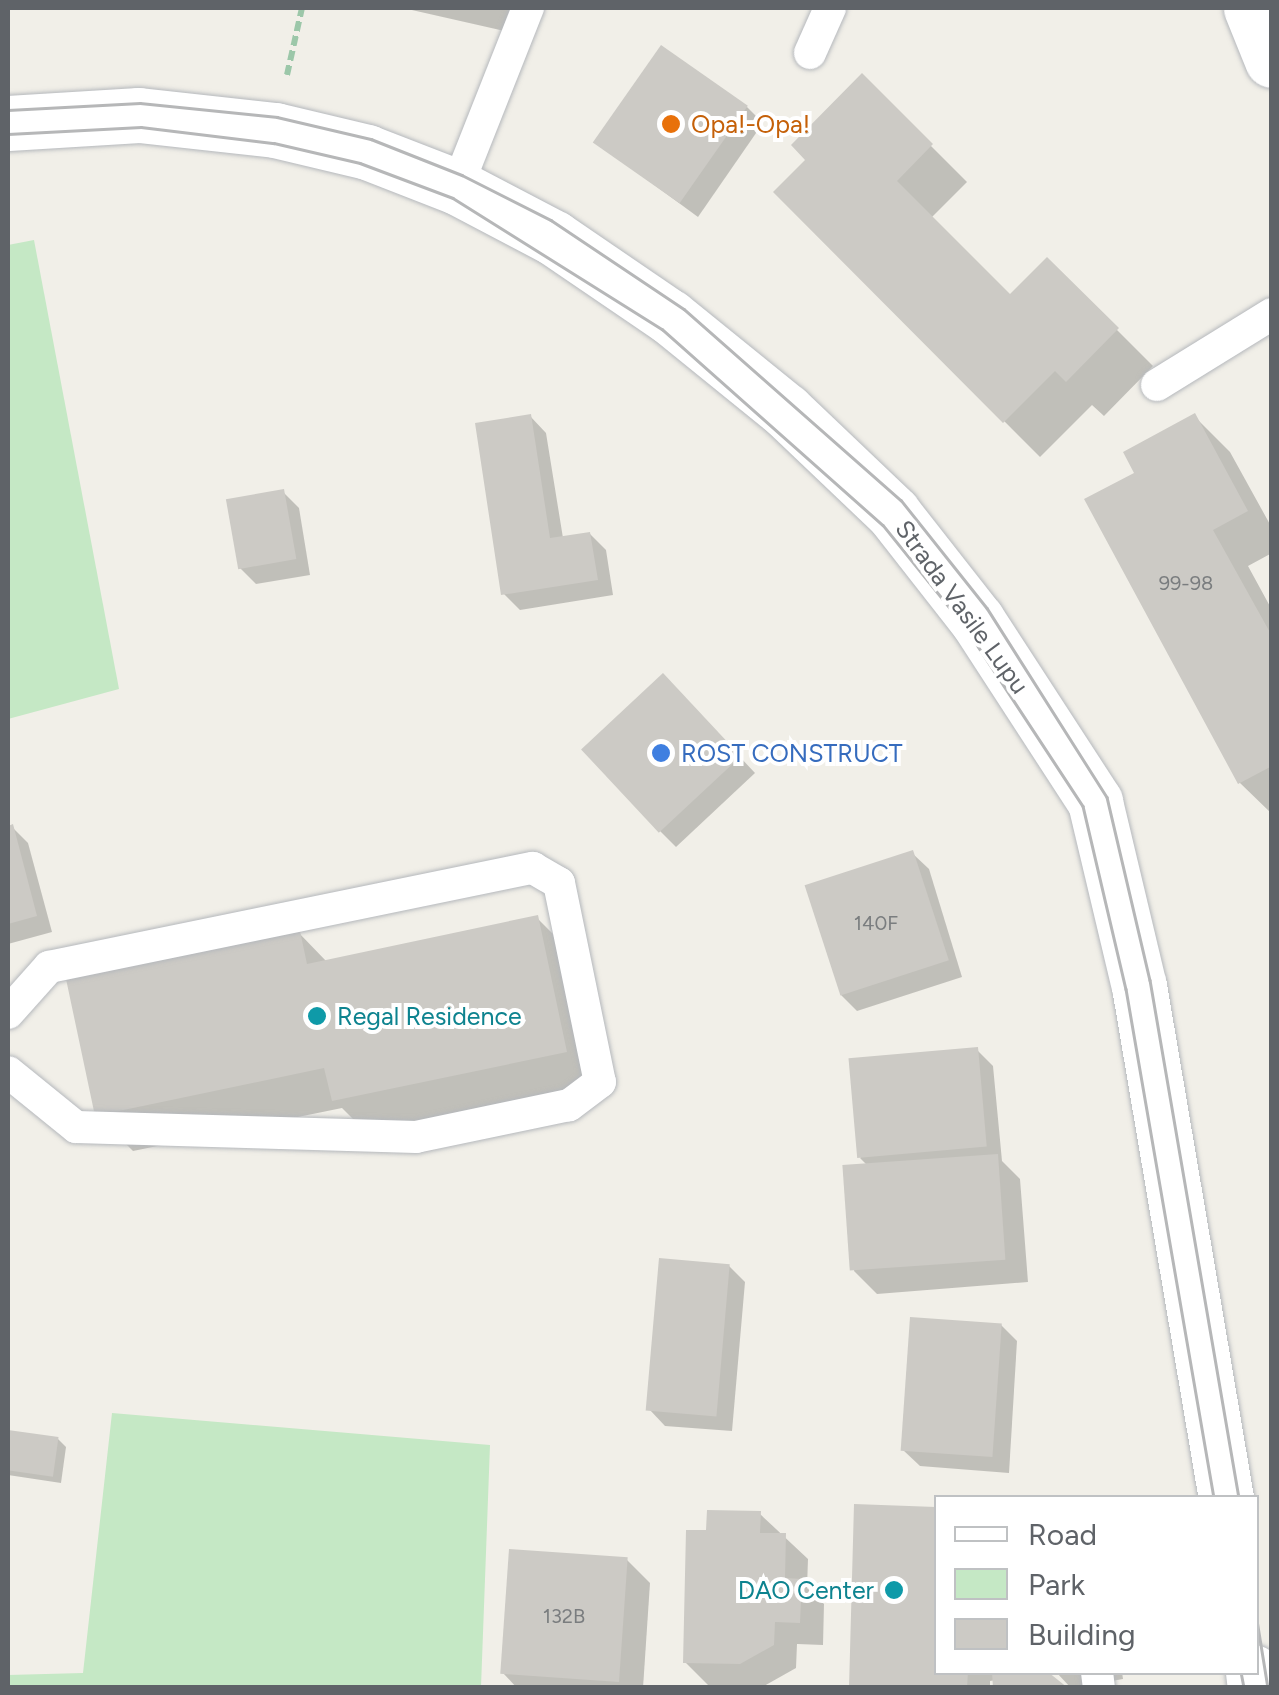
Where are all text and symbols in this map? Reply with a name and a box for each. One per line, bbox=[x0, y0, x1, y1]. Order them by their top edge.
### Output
place label: Opa!-Opa! bbox=[691, 109, 810, 139]
marker: Opa!-Opa! bbox=[660, 113, 682, 135]
street label: Strada Vasile Lupu bbox=[889, 514, 1035, 700]
house number: 99-98 bbox=[1159, 571, 1213, 595]
place label: ROST CONSTRUCT bbox=[681, 738, 902, 768]
marker: ROST CONSTRUCT bbox=[650, 742, 672, 764]
house number: 140F bbox=[854, 911, 898, 935]
place label: Regal Residence bbox=[337, 1001, 522, 1031]
marker: Regal Residence bbox=[306, 1005, 328, 1027]
legend bbox=[934, 1495, 1259, 1675]
text: Road bbox=[1028, 1516, 1097, 1553]
text: Park bbox=[1028, 1566, 1085, 1603]
place label: DAO Center bbox=[738, 1575, 874, 1605]
marker: DAO Center bbox=[883, 1579, 905, 1601]
house number: 132B bbox=[543, 1604, 585, 1628]
text: Building bbox=[1028, 1616, 1136, 1653]

